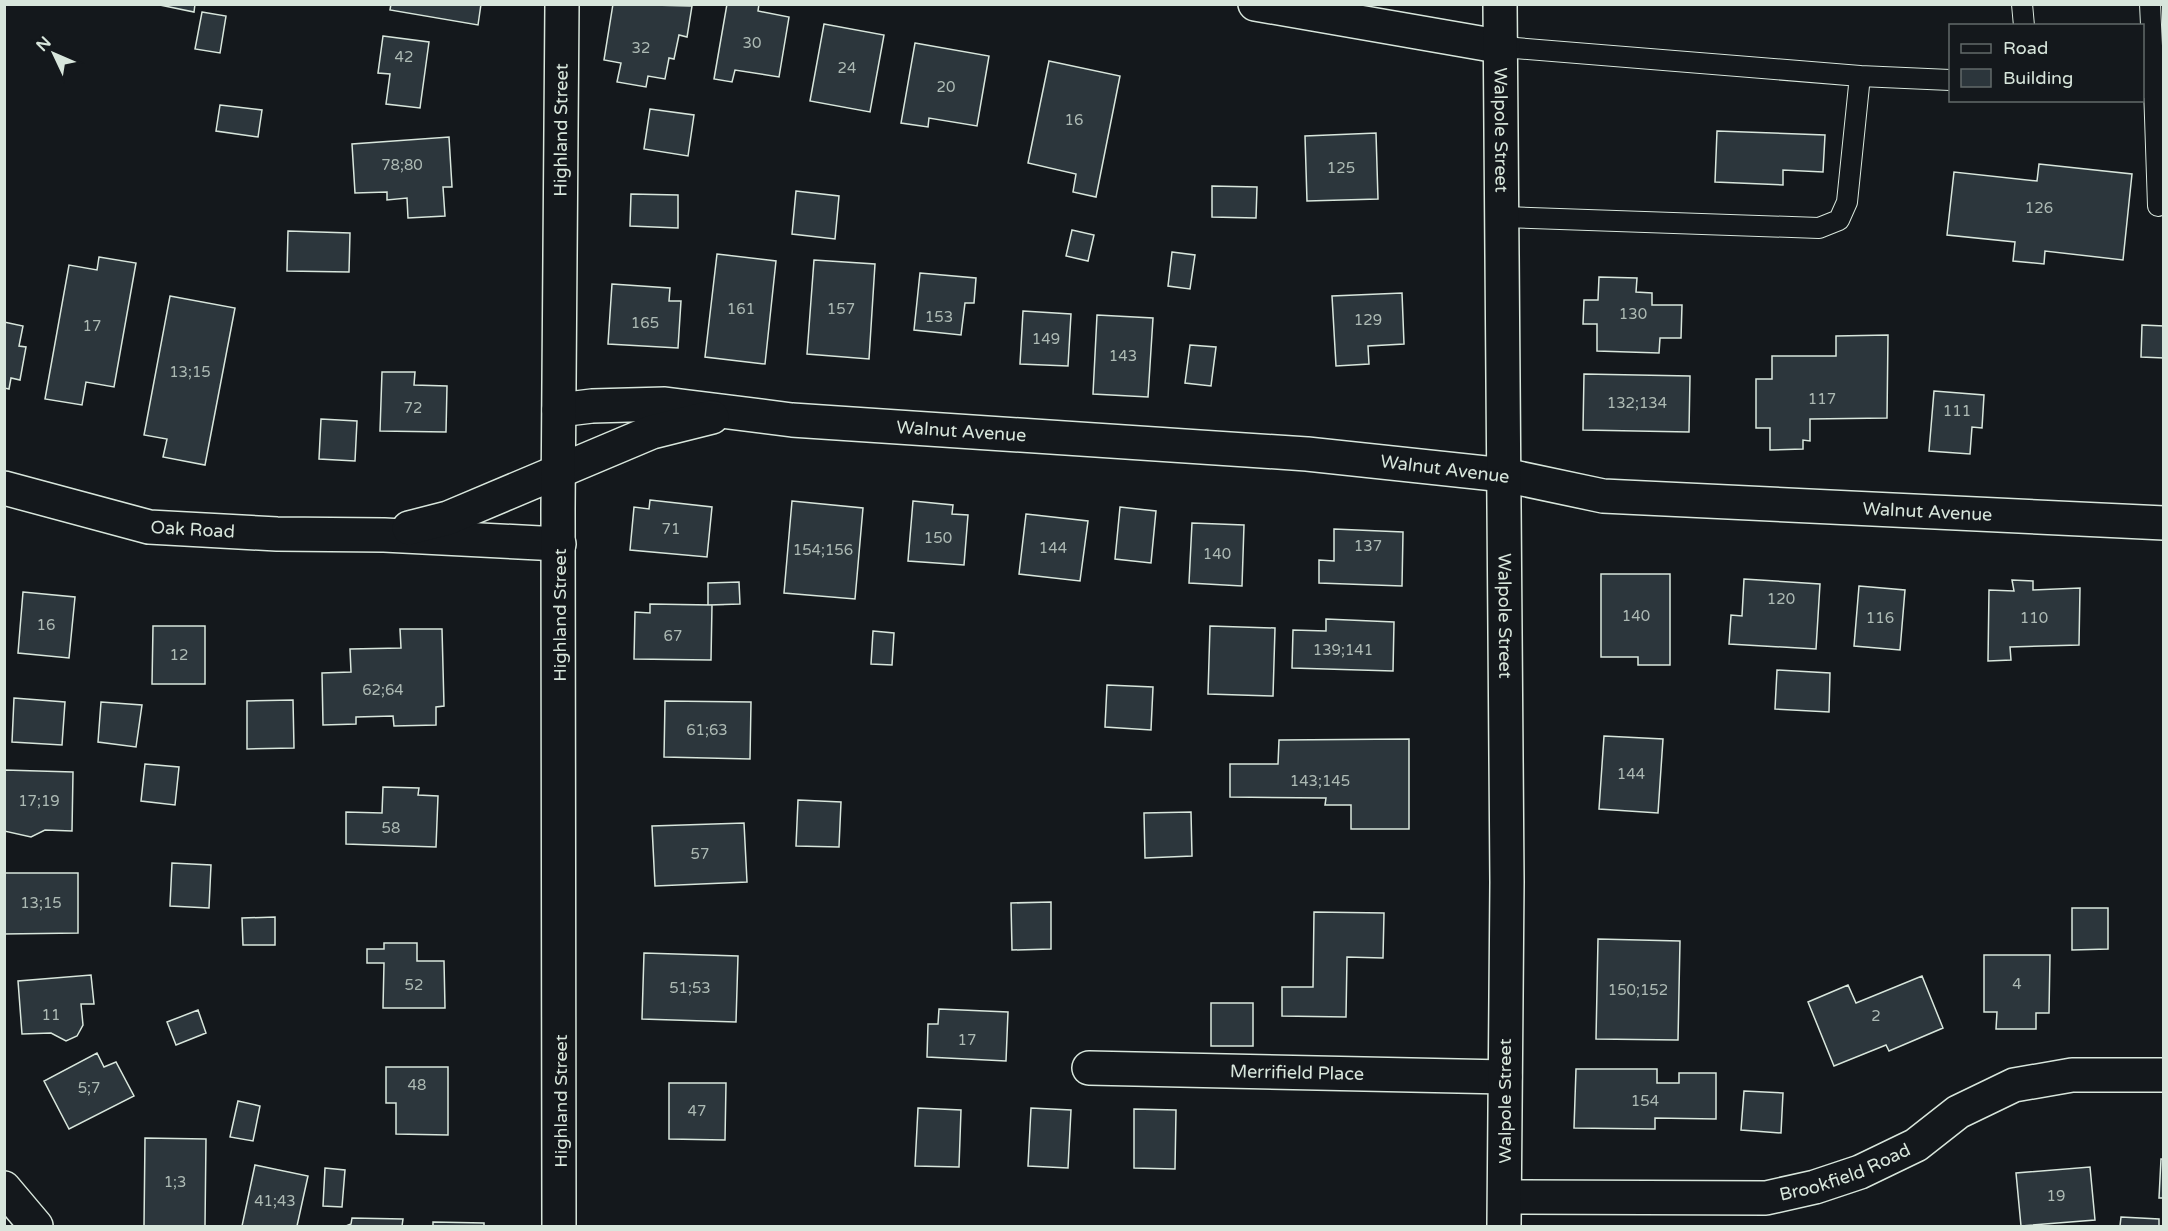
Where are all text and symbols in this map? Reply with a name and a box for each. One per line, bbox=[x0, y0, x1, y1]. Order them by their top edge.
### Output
north arrow bbox=[24, 24, 84, 84]
legend bbox=[1949, 24, 2144, 102]
text: N bbox=[32, 33, 56, 56]
house number: 30 bbox=[743, 34, 761, 52]
text: Road bbox=[2003, 37, 2048, 59]
house number: 32 bbox=[632, 39, 650, 57]
house number: 42 bbox=[395, 48, 413, 66]
house number: 24 bbox=[838, 59, 856, 77]
street label: Highland Street bbox=[549, 63, 573, 197]
street label: Walpole Street bbox=[1490, 67, 1513, 193]
text: Building bbox=[2003, 67, 2073, 89]
house number: 20 bbox=[937, 78, 955, 96]
house number: 16 bbox=[1065, 111, 1083, 129]
house number: 78;80 bbox=[381, 156, 423, 174]
house number: 125 bbox=[1327, 159, 1355, 177]
house number: 126 bbox=[2025, 199, 2053, 217]
house number: 161 bbox=[727, 300, 755, 318]
house number: 157 bbox=[827, 300, 855, 318]
house number: 130 bbox=[1619, 305, 1647, 323]
house number: 153 bbox=[925, 308, 953, 326]
house number: 129 bbox=[1354, 311, 1382, 329]
house number: 165 bbox=[631, 314, 659, 332]
house number: 17 bbox=[83, 317, 101, 335]
house number: 149 bbox=[1032, 330, 1060, 348]
house number: 143 bbox=[1109, 347, 1137, 365]
house number: 13;15 bbox=[169, 363, 211, 381]
house number: 117 bbox=[1808, 390, 1836, 408]
house number: 132;134 bbox=[1607, 394, 1667, 412]
house number: 72 bbox=[404, 399, 422, 417]
house number: 111 bbox=[1943, 402, 1971, 420]
street label: Walnut Avenue bbox=[896, 416, 1027, 446]
street label: Walnut Avenue bbox=[1379, 450, 1511, 488]
street label: Walnut Avenue bbox=[1862, 498, 1993, 526]
street label: Oak Road bbox=[150, 516, 235, 543]
house number: 71 bbox=[662, 520, 680, 538]
house number: 150 bbox=[924, 529, 952, 547]
house number: 137 bbox=[1354, 537, 1382, 555]
house number: 144 bbox=[1039, 539, 1067, 557]
house number: 154;156 bbox=[793, 541, 853, 559]
house number: 140 bbox=[1203, 545, 1231, 563]
street label: Highland Street bbox=[549, 548, 571, 682]
street label: Walpole Street bbox=[1493, 553, 1516, 679]
house number: 120 bbox=[1767, 590, 1795, 608]
house number: 140 bbox=[1622, 607, 1650, 625]
house number: 116 bbox=[1866, 609, 1894, 627]
house number: 110 bbox=[2020, 609, 2048, 627]
house number: 16 bbox=[37, 616, 55, 634]
house number: 67 bbox=[664, 627, 682, 645]
house number: 139;141 bbox=[1313, 641, 1373, 659]
house number: 12 bbox=[170, 646, 188, 664]
house number: 62;64 bbox=[362, 681, 404, 699]
house number: 61;63 bbox=[686, 721, 728, 739]
house number: 144 bbox=[1617, 765, 1645, 783]
house number: 143;145 bbox=[1290, 772, 1350, 790]
house number: 17;19 bbox=[18, 792, 60, 810]
house number: 58 bbox=[382, 819, 400, 837]
house number: 57 bbox=[691, 845, 709, 863]
house number: 13;15 bbox=[20, 894, 62, 912]
house number: 4 bbox=[2012, 975, 2022, 993]
house number: 52 bbox=[405, 976, 423, 994]
house number: 51;53 bbox=[669, 979, 711, 997]
house number: 150;152 bbox=[1608, 981, 1668, 999]
house number: 11 bbox=[42, 1006, 60, 1024]
house number: 2 bbox=[1871, 1007, 1881, 1025]
house number: 17 bbox=[958, 1031, 976, 1049]
street label: Highland Street bbox=[550, 1034, 572, 1168]
street label: Walpole Street bbox=[1494, 1038, 1516, 1164]
street label: Merrifield Place bbox=[1230, 1060, 1364, 1085]
house number: 48 bbox=[408, 1076, 426, 1094]
house number: 5;7 bbox=[78, 1079, 100, 1097]
house number: 154 bbox=[1631, 1092, 1659, 1110]
house number: 47 bbox=[688, 1102, 706, 1120]
street label: Brookfield Road bbox=[1777, 1138, 1914, 1206]
house number: 1;3 bbox=[164, 1173, 186, 1191]
house number: 19 bbox=[2047, 1187, 2065, 1205]
house number: 41;43 bbox=[254, 1192, 296, 1210]

